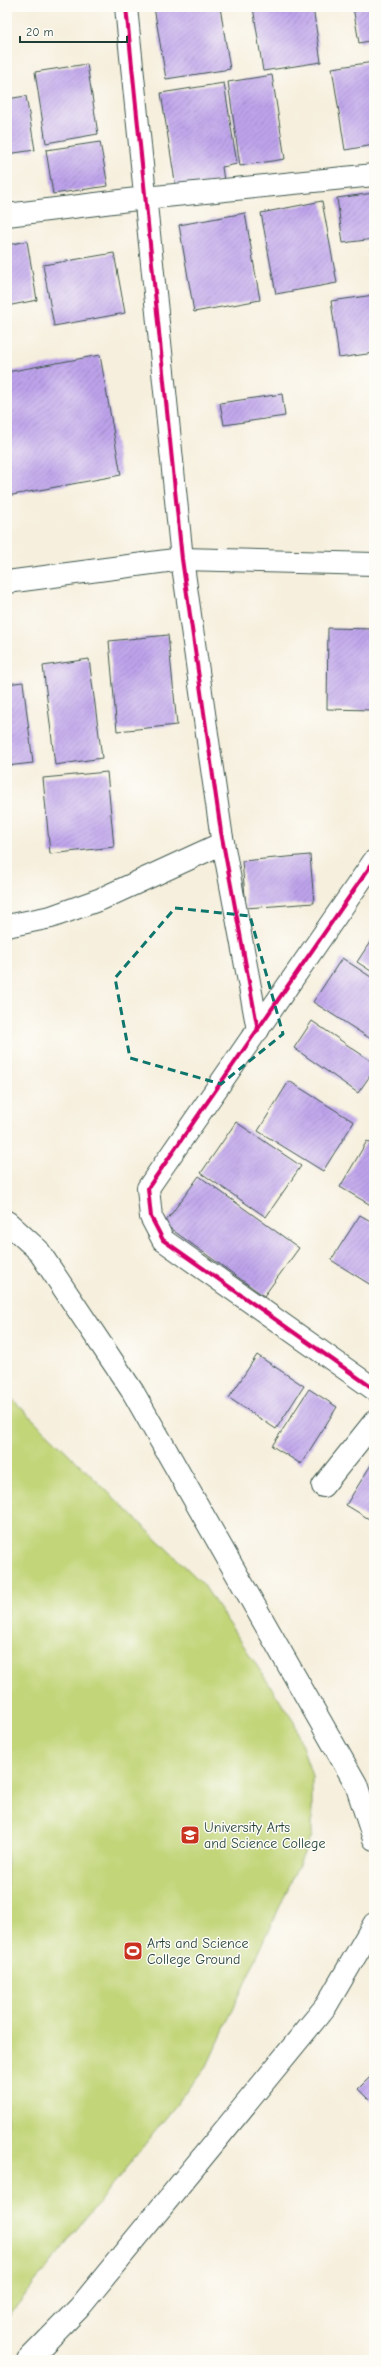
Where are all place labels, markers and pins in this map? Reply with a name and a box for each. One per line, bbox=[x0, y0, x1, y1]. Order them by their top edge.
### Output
place label: University Arts and Science College bbox=[204, 1819, 326, 1852]
school or university icon: University Arts and Science College bbox=[179, 1824, 201, 1846]
place label: Arts and Science College Ground bbox=[147, 1935, 248, 1968]
sports icon: Arts and Science College Ground bbox=[122, 1940, 144, 1962]

